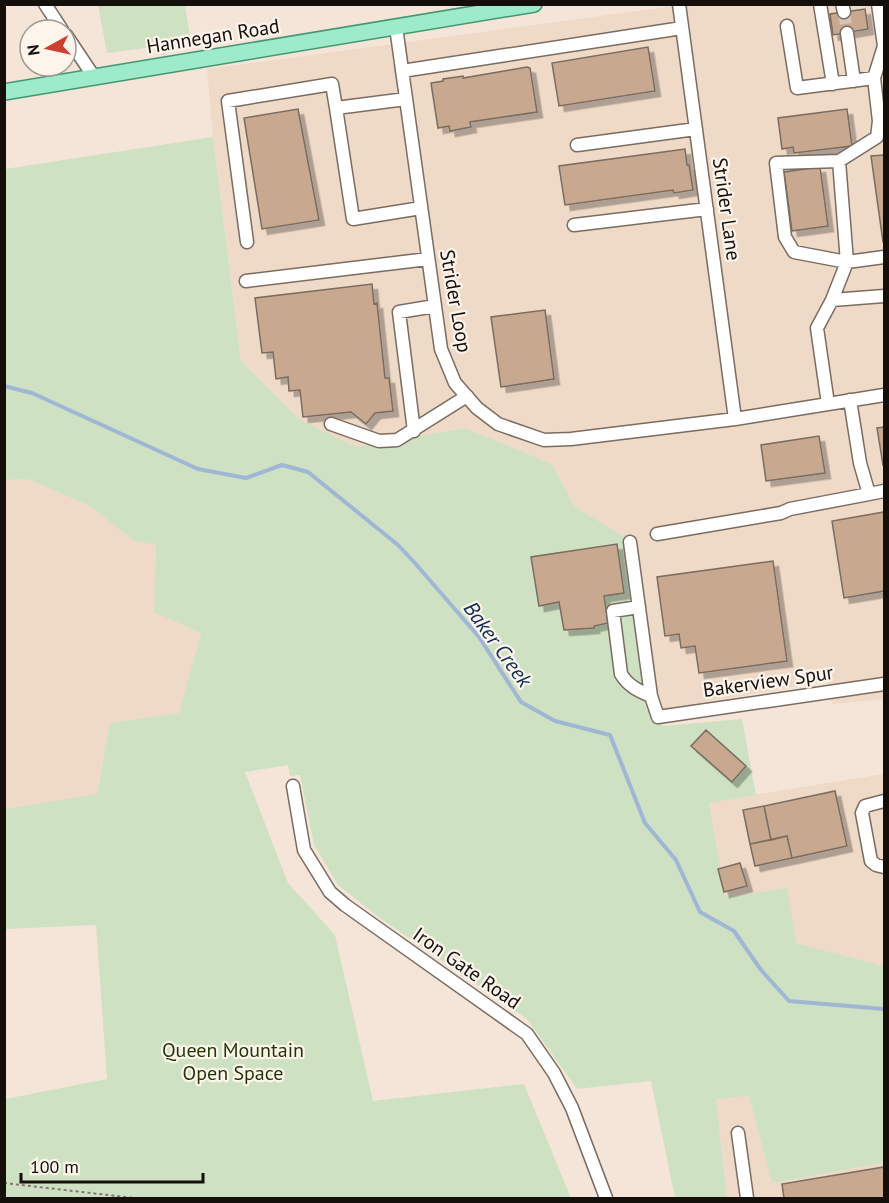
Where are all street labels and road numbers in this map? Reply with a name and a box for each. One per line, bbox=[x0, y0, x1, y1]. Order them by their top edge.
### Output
street label: Hannegan Road bbox=[145, 13, 281, 59]
street label: Strider Lane bbox=[707, 156, 747, 262]
street label: Strider Loop bbox=[434, 248, 478, 354]
street label: Bakerview Spur bbox=[701, 659, 835, 703]
street label: Iron Gate Road bbox=[408, 921, 526, 1015]

